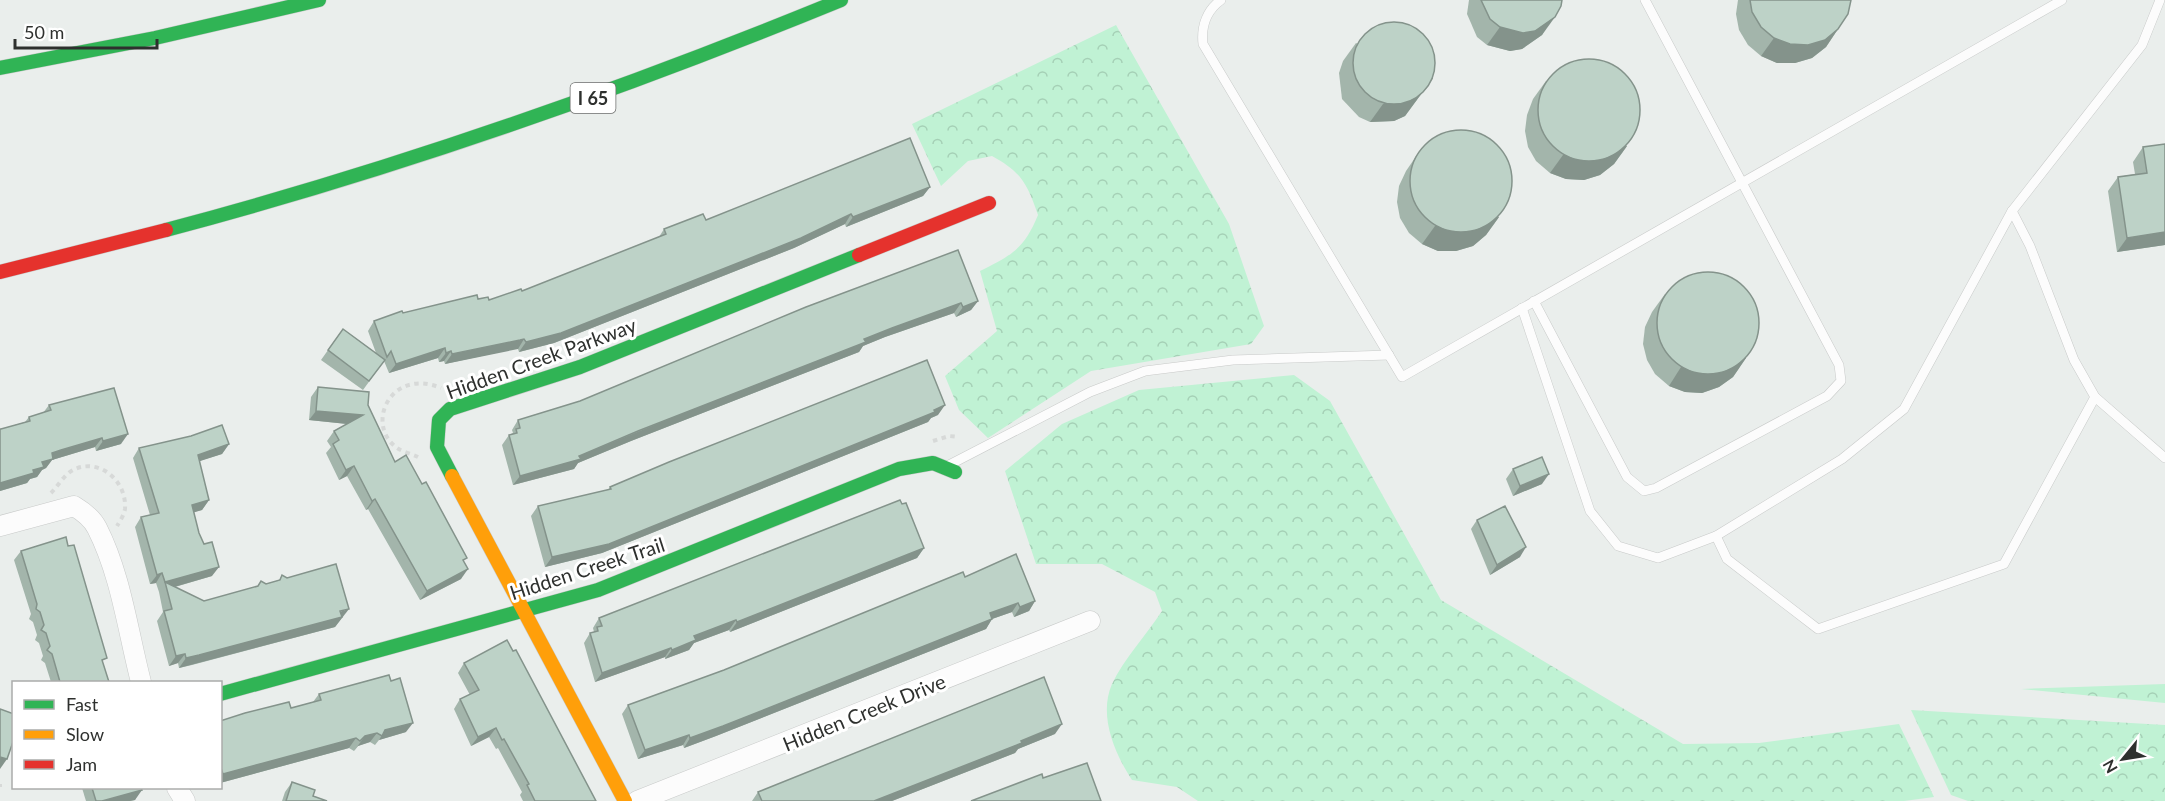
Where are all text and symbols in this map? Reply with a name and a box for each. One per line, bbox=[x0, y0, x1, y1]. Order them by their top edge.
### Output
scale bar bbox=[15, 12, 158, 50]
text: 50 m bbox=[24, 21, 64, 43]
road number: I 65 bbox=[570, 83, 616, 113]
street label: Hidden Creek Parkway bbox=[443, 312, 640, 404]
street label: Hidden Creek Trail bbox=[507, 532, 667, 604]
street label: Hidden Creek Drive bbox=[779, 668, 949, 756]
legend bbox=[12, 681, 222, 789]
text: Fast bbox=[66, 693, 99, 715]
text: Slow bbox=[66, 723, 104, 745]
north arrow bbox=[2093, 729, 2153, 789]
text: Jam bbox=[66, 753, 97, 775]
text: N bbox=[2098, 757, 2121, 777]

